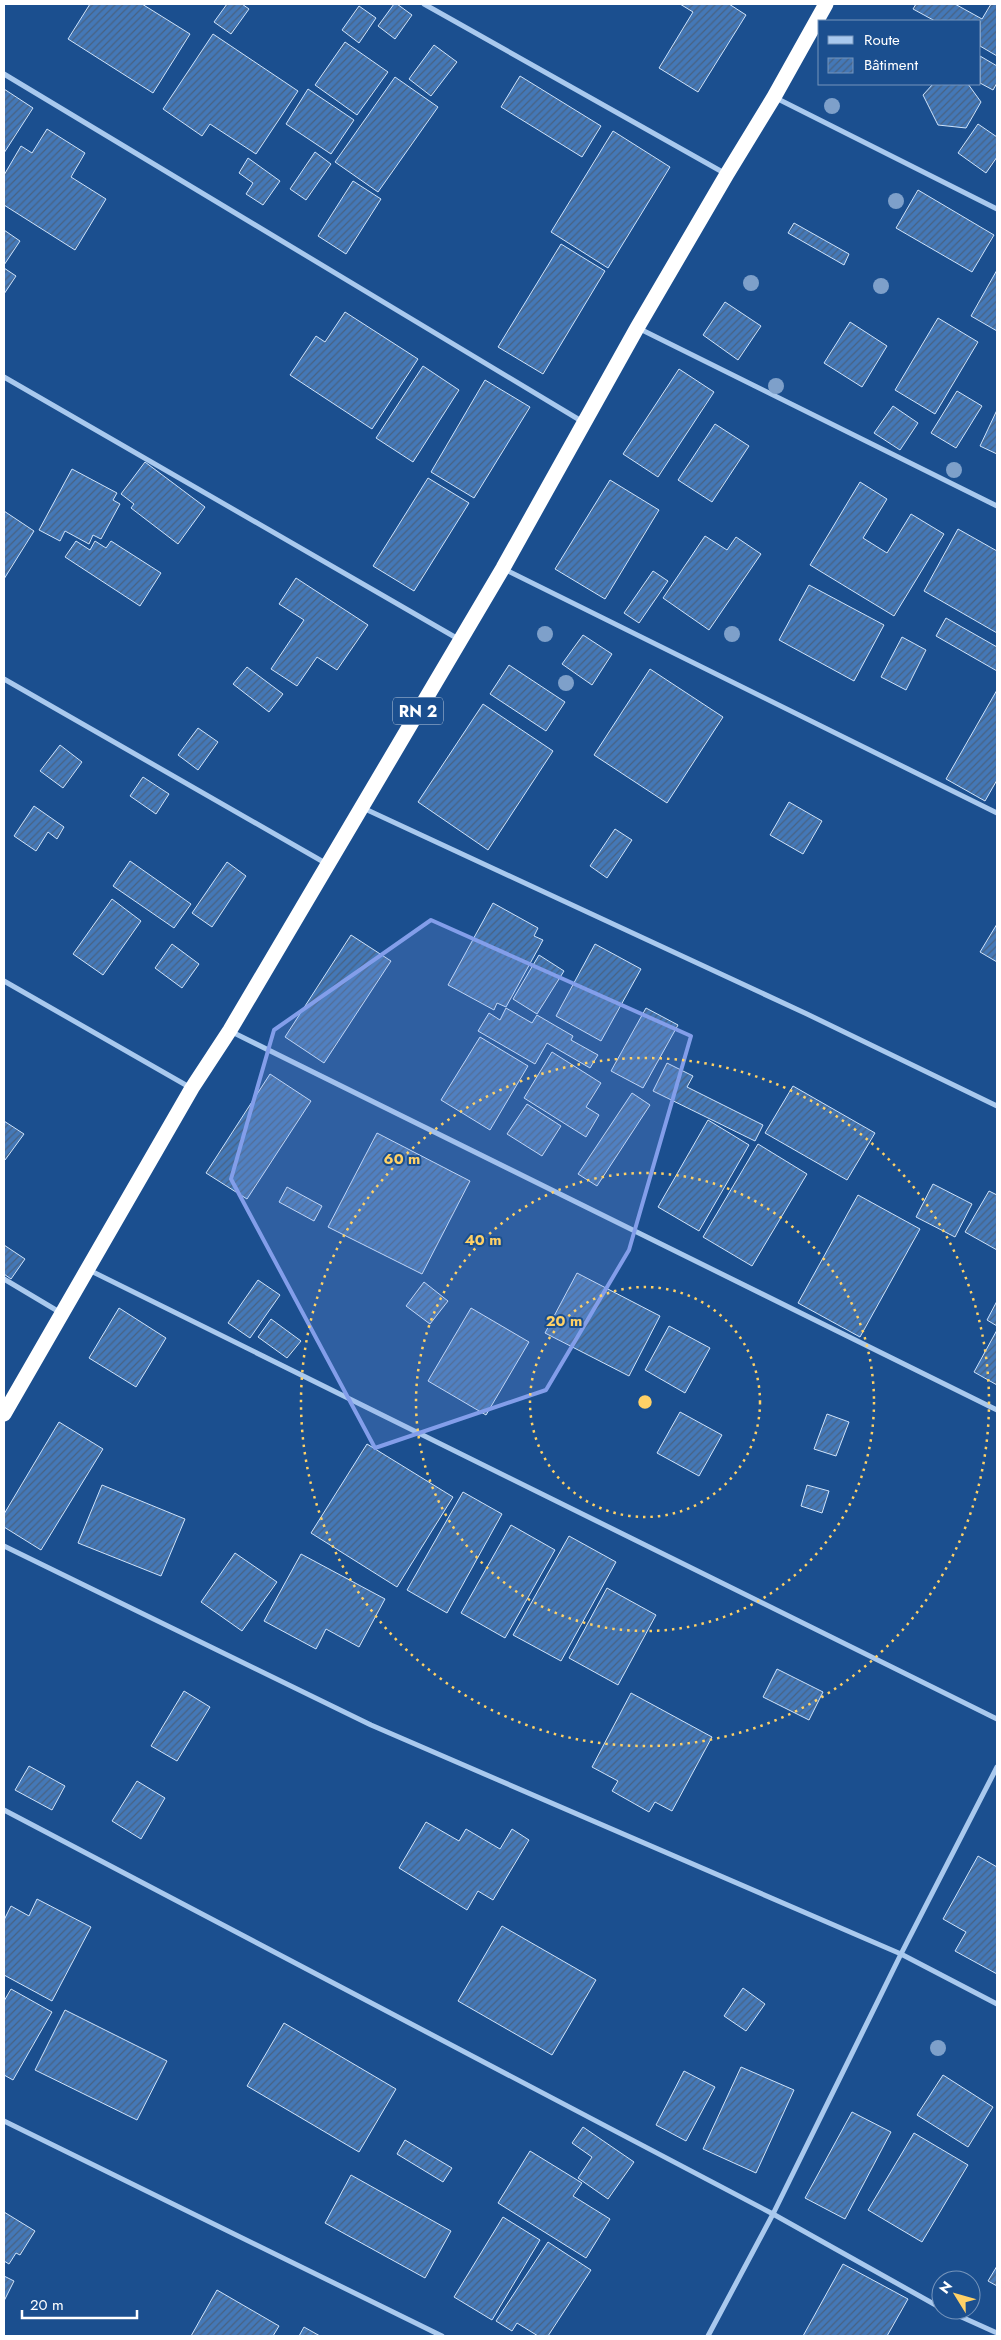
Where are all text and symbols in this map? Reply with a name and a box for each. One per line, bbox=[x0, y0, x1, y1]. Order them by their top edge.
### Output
legend bbox=[818, 20, 981, 85]
text: Route bbox=[864, 29, 900, 51]
text: Bâtiment bbox=[864, 54, 918, 76]
road number: RN 2 bbox=[393, 698, 443, 724]
text: 60 m bbox=[384, 1148, 420, 1170]
text: 40 m bbox=[464, 1229, 502, 1251]
text: 20 m bbox=[546, 1310, 582, 1332]
centre of rings bbox=[636, 1393, 654, 1411]
north arrow bbox=[931, 2270, 981, 2320]
text: N bbox=[934, 2277, 957, 2298]
scale bar bbox=[22, 2288, 138, 2320]
text: 20 m bbox=[30, 2294, 64, 2316]

